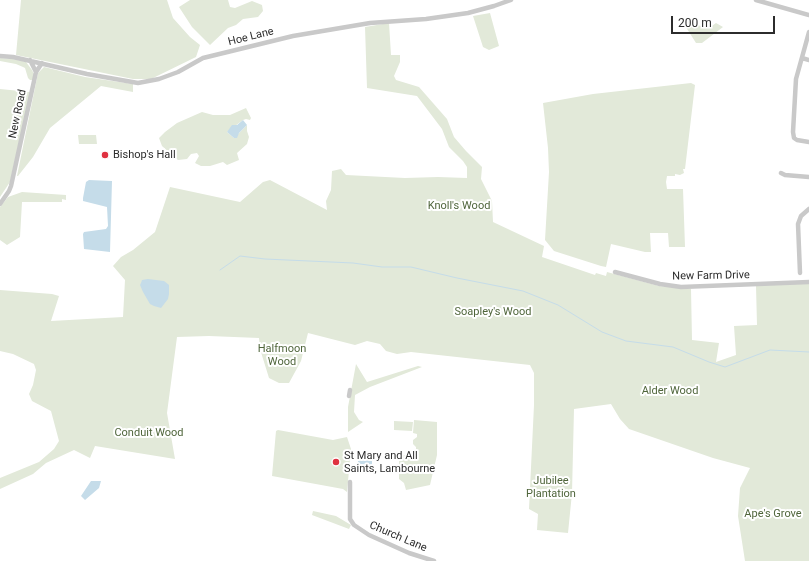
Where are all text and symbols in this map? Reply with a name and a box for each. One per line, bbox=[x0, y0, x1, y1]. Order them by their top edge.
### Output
scale bar bbox=[673, 8, 777, 34]
text: 200 m bbox=[678, 16, 712, 30]
street label: Hoe Lane bbox=[227, 25, 275, 49]
street label: New Road bbox=[6, 88, 30, 140]
place label: Bishop's Hall bbox=[113, 148, 176, 162]
marker: Bishop's Hall bbox=[100, 150, 110, 160]
park label: Knoll's Wood bbox=[428, 199, 490, 213]
street label: New Farm Drive bbox=[672, 269, 750, 283]
park label: Soapley's Wood bbox=[455, 305, 531, 319]
park label: Halfmoon Wood bbox=[258, 342, 306, 368]
park label: Alder Wood bbox=[642, 384, 698, 398]
park label: Conduit Wood bbox=[114, 426, 184, 440]
place label: St Mary and All Saints, Lambourne bbox=[344, 449, 435, 475]
marker: St Mary and All Saints, Lambourne bbox=[331, 457, 341, 467]
park label: Jubilee Plantation bbox=[526, 474, 576, 500]
park label: Ape's Grove bbox=[744, 507, 802, 521]
street label: Church Lane bbox=[367, 519, 429, 555]

